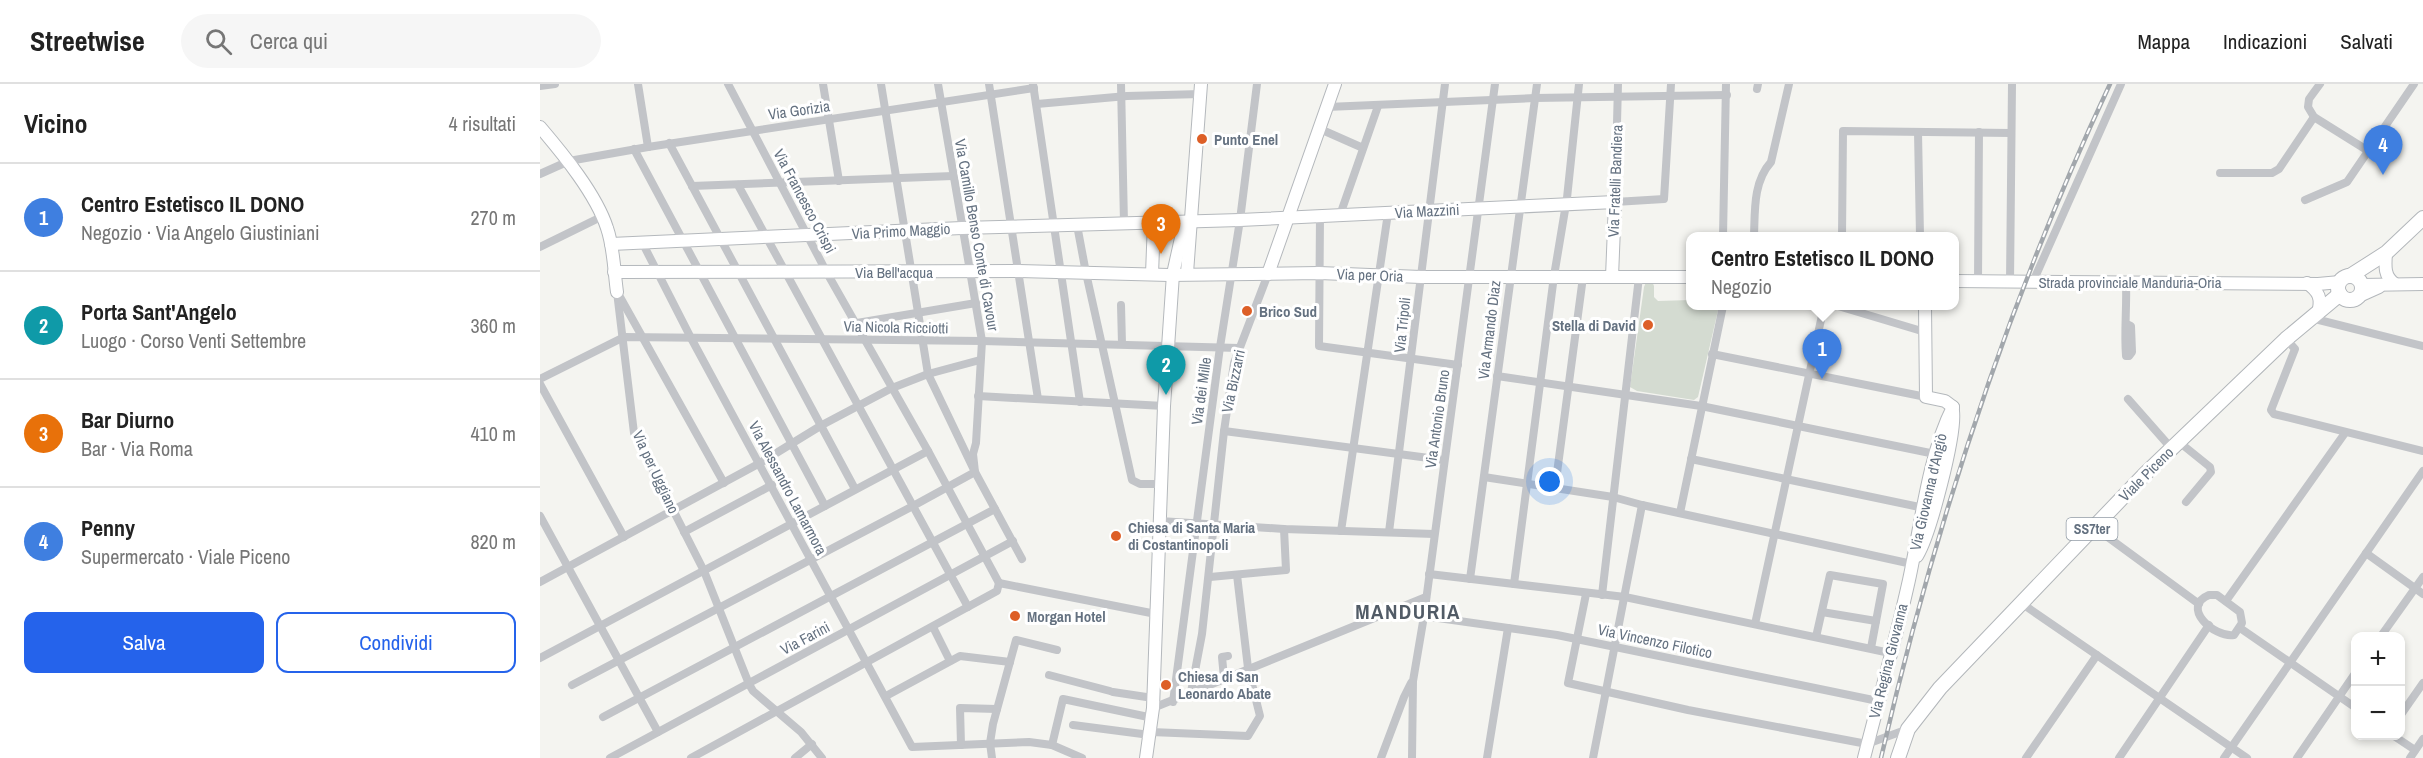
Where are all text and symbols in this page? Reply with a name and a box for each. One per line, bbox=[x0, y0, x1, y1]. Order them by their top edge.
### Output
search box bbox=[181, 14, 601, 68]
text: Streetwise bbox=[30, 22, 145, 60]
icon: search bbox=[202, 25, 235, 58]
text: Cerca qui bbox=[250, 26, 328, 56]
text: Mappa bbox=[2137, 27, 2190, 56]
text: Indicazioni bbox=[2223, 27, 2307, 56]
text: Salvati bbox=[2340, 27, 2393, 56]
street label: Via Gorizia bbox=[767, 95, 831, 125]
text: Vicino bbox=[24, 106, 88, 141]
text: 4 risultati bbox=[449, 110, 516, 137]
street label: Via Fratelli Bandiera bbox=[1603, 124, 1627, 238]
pin: 4 bbox=[2364, 126, 2402, 175]
place label: Punto Enel bbox=[1214, 129, 1278, 150]
marker: Punto Enel bbox=[1195, 132, 1209, 146]
street label: Via Camillo Benso Conte di Cavour bbox=[950, 137, 1004, 333]
street label: Via Francesco Crispi bbox=[769, 145, 841, 257]
text: Centro Estetisco IL DONO bbox=[81, 189, 304, 219]
street label: Via Mazzini bbox=[1394, 199, 1460, 223]
text: 1 bbox=[39, 204, 48, 231]
text: 270 m bbox=[470, 204, 516, 231]
pin: 3 bbox=[1142, 204, 1180, 254]
street label: Via Primo Maggio bbox=[851, 218, 951, 244]
text: Negozio · Via Angelo Giustiniani bbox=[81, 219, 320, 246]
popup bbox=[1686, 232, 1959, 310]
text: Centro Estetisco IL DONO bbox=[1711, 243, 1934, 273]
street label: Via Bell'acqua bbox=[855, 262, 933, 283]
street label: Via per Oria bbox=[1336, 263, 1404, 287]
street label: Strada provinciale Manduria-Oria bbox=[2038, 272, 2222, 293]
text: Negozio bbox=[1711, 273, 1772, 300]
street label: Via Armando Diaz bbox=[1473, 279, 1505, 381]
street label: Via Tripoli bbox=[1389, 296, 1415, 354]
text: Porta Sant'Angelo bbox=[81, 297, 237, 327]
place label: Brico Sud bbox=[1259, 301, 1317, 322]
marker: Brico Sud bbox=[1240, 304, 1254, 318]
text: 2 bbox=[39, 312, 48, 339]
text: 360 m bbox=[470, 312, 516, 339]
place label: Stella di David bbox=[1552, 315, 1636, 336]
street label: Via Nicola Ricciotti bbox=[843, 316, 949, 338]
marker: Stella di David bbox=[1641, 318, 1655, 332]
text: Luogo · Corso Venti Settembre bbox=[81, 327, 306, 354]
pin: 1 bbox=[1802, 330, 1842, 379]
pin: 2 bbox=[1146, 346, 1186, 395]
street label: Via Bizzarri bbox=[1216, 347, 1250, 415]
street label: Via dei Mille bbox=[1186, 356, 1216, 426]
street label: Via Antonio Bruno bbox=[1420, 368, 1454, 470]
text: Bar Diurno bbox=[81, 405, 174, 435]
street label: Via Alessandro Lamarmora bbox=[744, 417, 832, 559]
text: 3 bbox=[39, 420, 48, 447]
text: 410 m bbox=[470, 420, 516, 447]
street label: Via per Uggiano bbox=[628, 427, 684, 517]
street label: Via Giovanna d'Angiò bbox=[1904, 431, 1952, 553]
text: Bar · Via Roma bbox=[81, 435, 193, 462]
street label: Viale Piceno bbox=[2114, 442, 2178, 506]
your location bbox=[1535, 467, 1564, 496]
text: Penny bbox=[81, 513, 135, 543]
place label: Chiesa di Santa Maria di Costantinopoli bbox=[1128, 517, 1255, 555]
road number: SS7ter bbox=[2066, 518, 2118, 540]
text: 4 bbox=[39, 528, 48, 555]
text: 820 m bbox=[470, 528, 516, 555]
marker: Chiesa di Santa Maria di Costantinopoli bbox=[1109, 529, 1123, 543]
text: Supermercato · Viale Piceno bbox=[81, 543, 290, 570]
district label: MANDURIA bbox=[1355, 597, 1461, 626]
street label: Via Regina Giovanna bbox=[1864, 601, 1913, 721]
place label: Morgan Hotel bbox=[1027, 606, 1106, 627]
marker: Morgan Hotel bbox=[1008, 609, 1022, 623]
button: Salva bbox=[24, 612, 264, 673]
button: Condividi bbox=[276, 612, 516, 673]
street label: Via Farini bbox=[777, 616, 833, 660]
street label: Via Vincenzo Filotico bbox=[1596, 619, 1714, 663]
map controls bbox=[2351, 632, 2405, 740]
button: + bbox=[2351, 632, 2405, 686]
place label: Chiesa di San Leonardo Abate bbox=[1178, 666, 1271, 704]
marker: Chiesa di San Leonardo Abate bbox=[1159, 678, 1173, 692]
button: − bbox=[2351, 686, 2405, 740]

